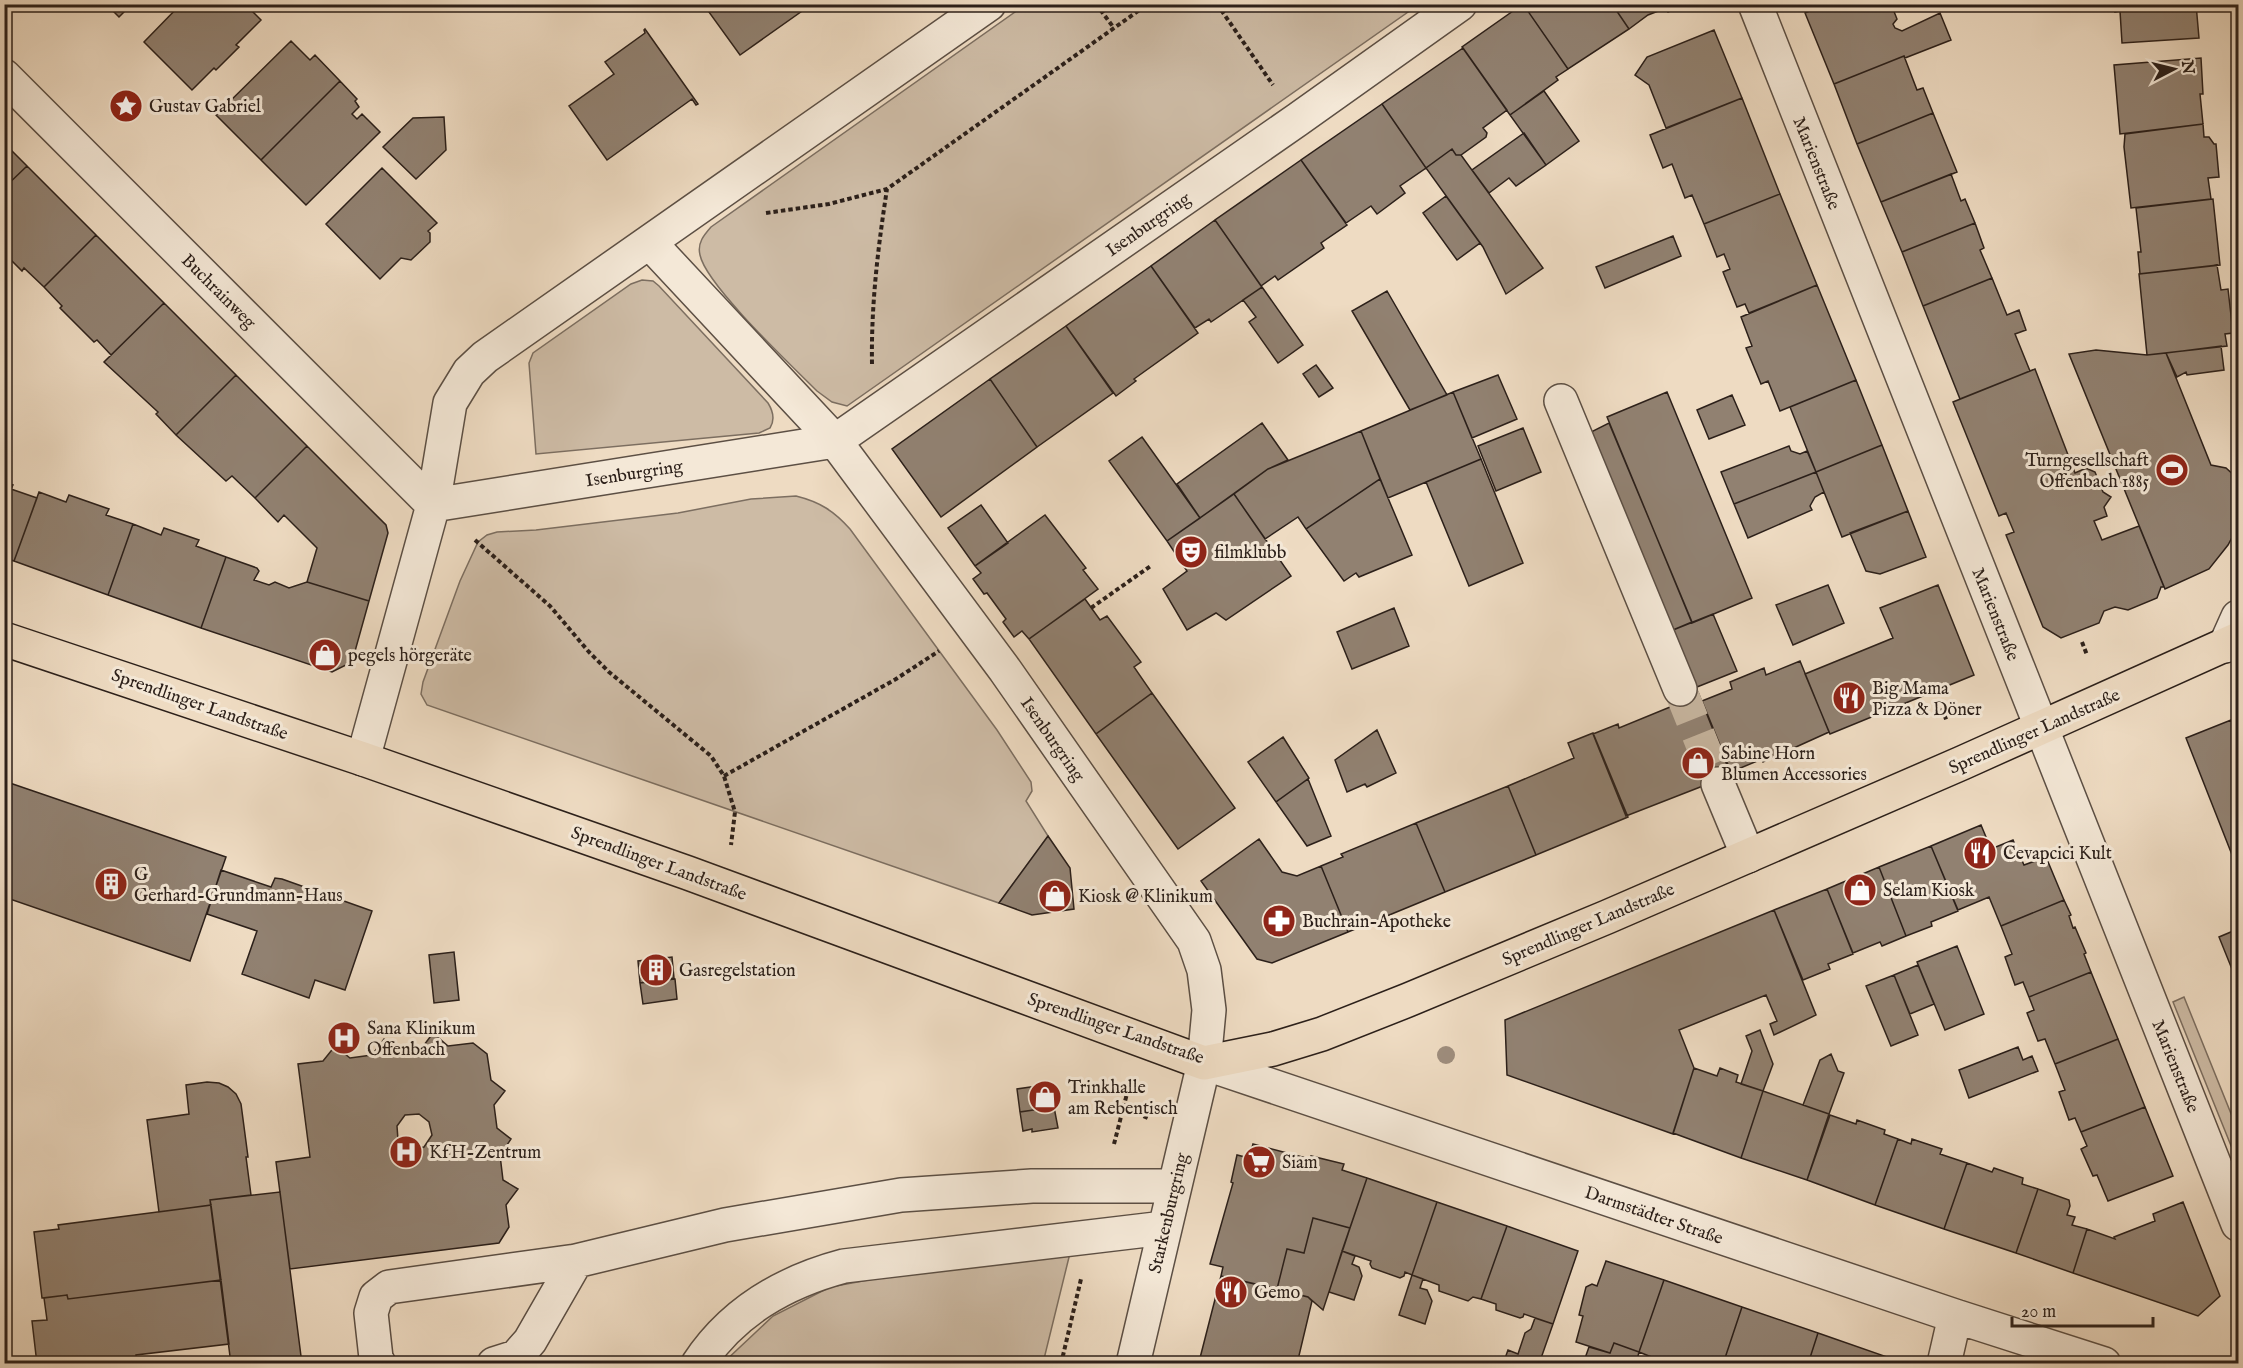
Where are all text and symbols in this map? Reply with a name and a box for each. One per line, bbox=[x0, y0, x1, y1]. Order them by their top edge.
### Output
north arrow bbox=[2144, 39, 2204, 99]
text: N bbox=[2176, 58, 2198, 76]
place icon: Gustav Gabriel bbox=[108, 88, 144, 124]
place label: Gustav Gabriel bbox=[149, 96, 261, 119]
street label: Marienstraße bbox=[1787, 114, 1845, 213]
street label: Isenburgring bbox=[1102, 188, 1196, 263]
street label: Buchrainweg bbox=[176, 250, 261, 335]
place label: Turngesellschaft Offenbach 1885 bbox=[2025, 450, 2149, 494]
sports icon: Turngesellschaft Offenbach 1885 bbox=[2154, 452, 2190, 488]
street label: Isenburgring bbox=[584, 455, 685, 493]
theatre icon: filmklubb bbox=[1173, 534, 1209, 570]
place label: filmklubb bbox=[1214, 542, 1287, 565]
street label: Marienstraße bbox=[1966, 565, 2024, 664]
shop icon: pegels hörgeräte bbox=[307, 637, 343, 673]
place label: pegels hörgeräte bbox=[348, 645, 472, 668]
street label: Sprendlinger Landstraße bbox=[108, 664, 291, 746]
place label: Big Mama Pizza & Döner bbox=[1872, 678, 1982, 722]
restaurant icon: Big Mama Pizza & Döner bbox=[1831, 680, 1867, 716]
street label: Sprendlinger Landstraße bbox=[1945, 684, 2124, 781]
street label: Isenburgring bbox=[1014, 693, 1089, 787]
place label: Sabine Horn Blumen Accessories bbox=[1721, 743, 1867, 787]
shop icon: Sabine Horn Blumen Accessories bbox=[1680, 745, 1716, 781]
street label: Sprendlinger Landstraße bbox=[568, 822, 749, 907]
restaurant icon: Cevapcici Kult bbox=[1962, 835, 1998, 871]
place label: Cevapcici Kult bbox=[2003, 843, 2112, 866]
place label: G Gerhard-Grundmann-Haus bbox=[134, 864, 343, 908]
building icon: G Gerhard-Grundmann-Haus bbox=[93, 866, 129, 902]
shop icon: Selam Kiosk bbox=[1842, 872, 1878, 908]
shop icon: Kiosk @ Klinikum bbox=[1037, 878, 1073, 914]
street label: Sprendlinger Landstraße bbox=[1499, 879, 1678, 972]
place label: Selam Kiosk bbox=[1883, 880, 1975, 903]
place label: Kiosk @ Klinikum bbox=[1078, 886, 1213, 909]
pharmacy icon: Buchrain-Apotheke bbox=[1261, 903, 1297, 939]
place label: Buchrain-Apotheke bbox=[1302, 911, 1451, 934]
building icon: Gasregelstation bbox=[638, 952, 674, 988]
place label: Gasregelstation bbox=[679, 960, 796, 983]
street label: Sprendlinger Landstraße bbox=[1024, 988, 1207, 1070]
street label: Marienstraße bbox=[2146, 1017, 2204, 1116]
place label: Sana Klinikum Offenbach bbox=[367, 1018, 475, 1062]
hospital icon: Sana Klinikum Offenbach bbox=[326, 1020, 362, 1056]
place label: Trinkhalle am Rebentisch bbox=[1068, 1077, 1178, 1121]
shop icon: Trinkhalle am Rebentisch bbox=[1027, 1079, 1063, 1115]
hospital icon: KfH-Zentrum bbox=[388, 1134, 424, 1170]
place label: KfH-Zentrum bbox=[429, 1142, 541, 1165]
supermarket icon: Siam bbox=[1241, 1144, 1277, 1180]
street label: Starkenburgring bbox=[1144, 1151, 1195, 1276]
place label: Siam bbox=[1282, 1152, 1318, 1175]
street label: Darmstädter Straße bbox=[1581, 1182, 1726, 1251]
restaurant icon: Gemo bbox=[1213, 1274, 1249, 1310]
place label: Gemo bbox=[1254, 1282, 1300, 1305]
scale bar bbox=[2012, 1290, 2153, 1328]
text: 20 m bbox=[2021, 1301, 2056, 1324]

